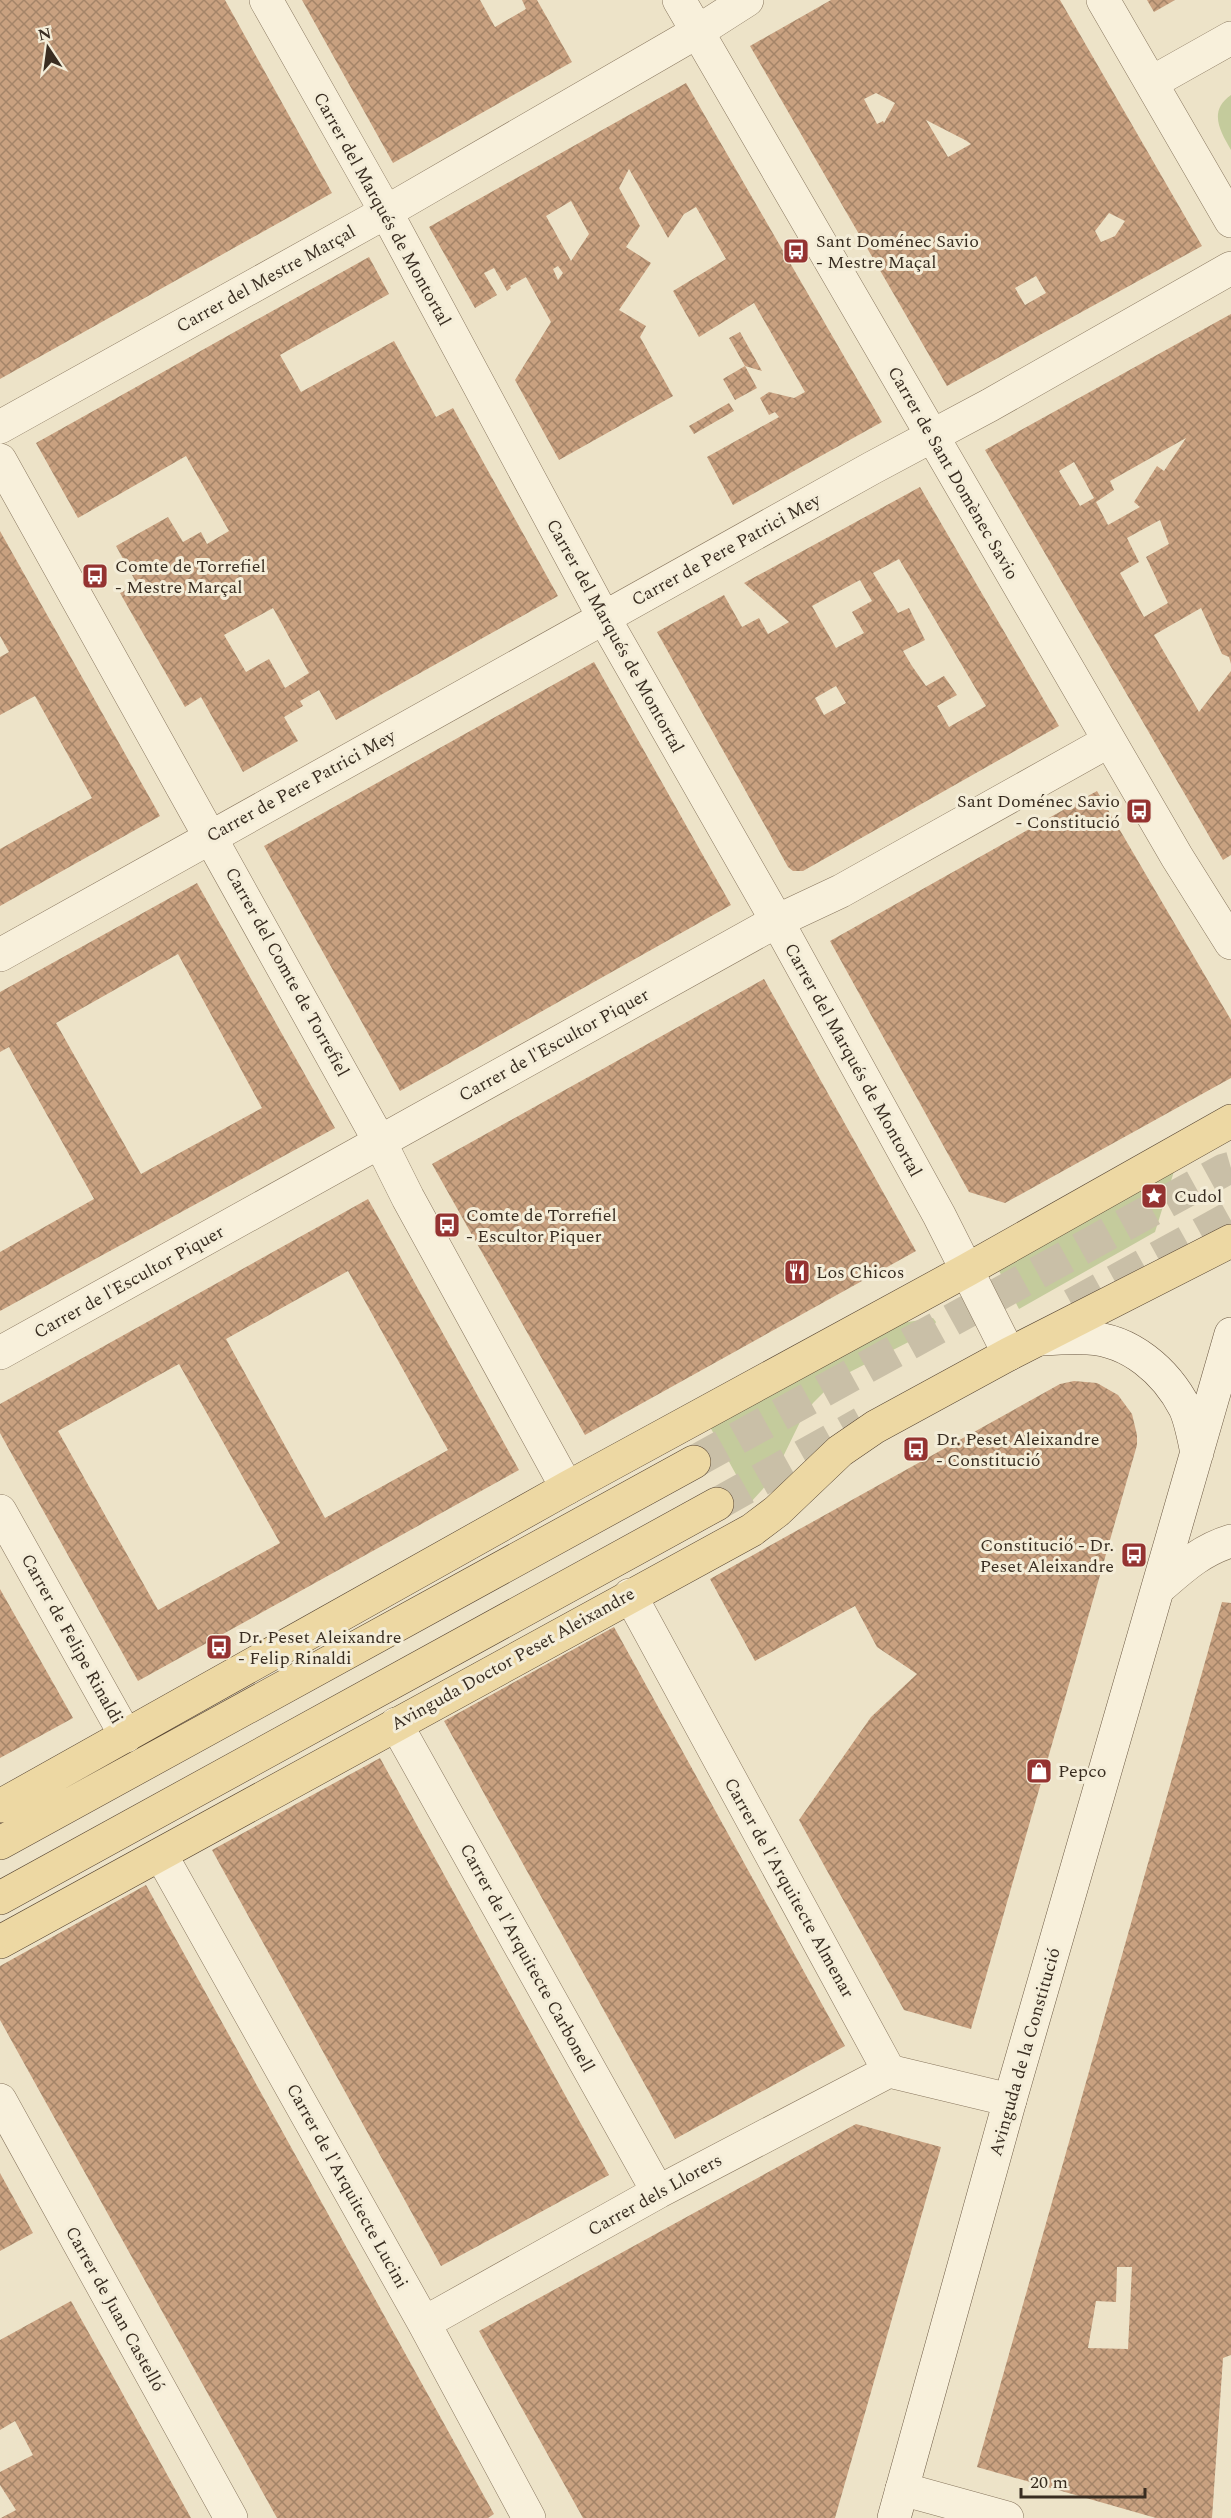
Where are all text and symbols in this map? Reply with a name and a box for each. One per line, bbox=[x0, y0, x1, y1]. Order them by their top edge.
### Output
north arrow bbox=[18, 18, 78, 78]
text: N bbox=[36, 21, 54, 48]
street label: Carrer del Marqués de Montortal bbox=[306, 87, 458, 331]
street label: Carrer del Mestre Marçal bbox=[171, 218, 361, 340]
place label: Sant Doménec Savio - Mestre Maçal bbox=[816, 228, 979, 276]
bus stop icon: Sant Doménec Savio - Mestre Maçal bbox=[781, 236, 811, 266]
street label: Carrer de Sant Domènec Savio bbox=[881, 361, 1025, 585]
street label: Carrer de Pere Patrici Mey bbox=[626, 486, 827, 613]
street label: Carrer del Marqués de Montortal bbox=[539, 514, 691, 758]
place label: Comte de Torrefiel - Mestre Marçal bbox=[115, 553, 266, 601]
bus stop icon: Comte de Torrefiel - Mestre Marçal bbox=[80, 561, 110, 591]
street label: Carrer de Pere Patrici Mey bbox=[201, 722, 402, 849]
place label: Sant Doménec Savio - Constitució bbox=[957, 788, 1120, 836]
bus stop icon: Sant Doménec Savio - Constitució bbox=[1124, 796, 1154, 826]
street label: Carrer del Comte de Torrefiel bbox=[218, 862, 356, 1082]
street label: Carrer del Marqués de Montortal bbox=[777, 938, 929, 1182]
street label: Carrer de l'Escultor Piquer bbox=[454, 981, 654, 1109]
place icon: Cudol bbox=[1139, 1181, 1169, 1211]
place label: Cudol bbox=[1174, 1183, 1222, 1210]
place label: Comte de Torrefiel - Escultor Piquer bbox=[466, 1202, 617, 1250]
bus stop icon: Comte de Torrefiel - Escultor Piquer bbox=[432, 1210, 462, 1240]
street label: Carrer de l'Escultor Piquer bbox=[29, 1218, 229, 1346]
restaurant icon: Los Chicos bbox=[782, 1257, 812, 1287]
place label: Los Chicos bbox=[816, 1259, 905, 1286]
place label: Dr. Peset Aleixandre - Constitució bbox=[936, 1426, 1099, 1474]
bus stop icon: Dr. Peset Aleixandre - Constitució bbox=[901, 1434, 931, 1464]
place label: Constitució - Dr. Peset Aleixandre bbox=[980, 1532, 1114, 1580]
bus stop icon: Constitució - Dr. Peset Aleixandre bbox=[1119, 1540, 1149, 1570]
street label: Carrer de Felipe Rinaldi bbox=[14, 1549, 130, 1729]
street label: Avinguda Doctor Peset Aleixandre bbox=[386, 1580, 640, 1738]
place label: Dr. Peset Aleixandre - Felip Rinaldi bbox=[238, 1624, 401, 1672]
bus stop icon: Dr. Peset Aleixandre - Felip Rinaldi bbox=[204, 1632, 234, 1662]
shop icon: Pepco bbox=[1024, 1756, 1054, 1786]
place label: Pepco bbox=[1058, 1758, 1106, 1785]
street label: Carrer de l'Arquitecte Almenar bbox=[717, 1773, 861, 2003]
street label: Carrer de l'Arquitecte Carbonell bbox=[453, 1839, 601, 2077]
street label: Avinguda de la Constitució bbox=[982, 1945, 1068, 2159]
street label: Carrer de l'Arquitecte Lucini bbox=[279, 2078, 415, 2294]
street label: Carrer dels Llorers bbox=[583, 2147, 727, 2243]
street label: Carrer de Juan Castelló bbox=[58, 2221, 172, 2397]
scale bar bbox=[1021, 2461, 1146, 2499]
text: 20 m bbox=[1030, 2469, 1068, 2496]

